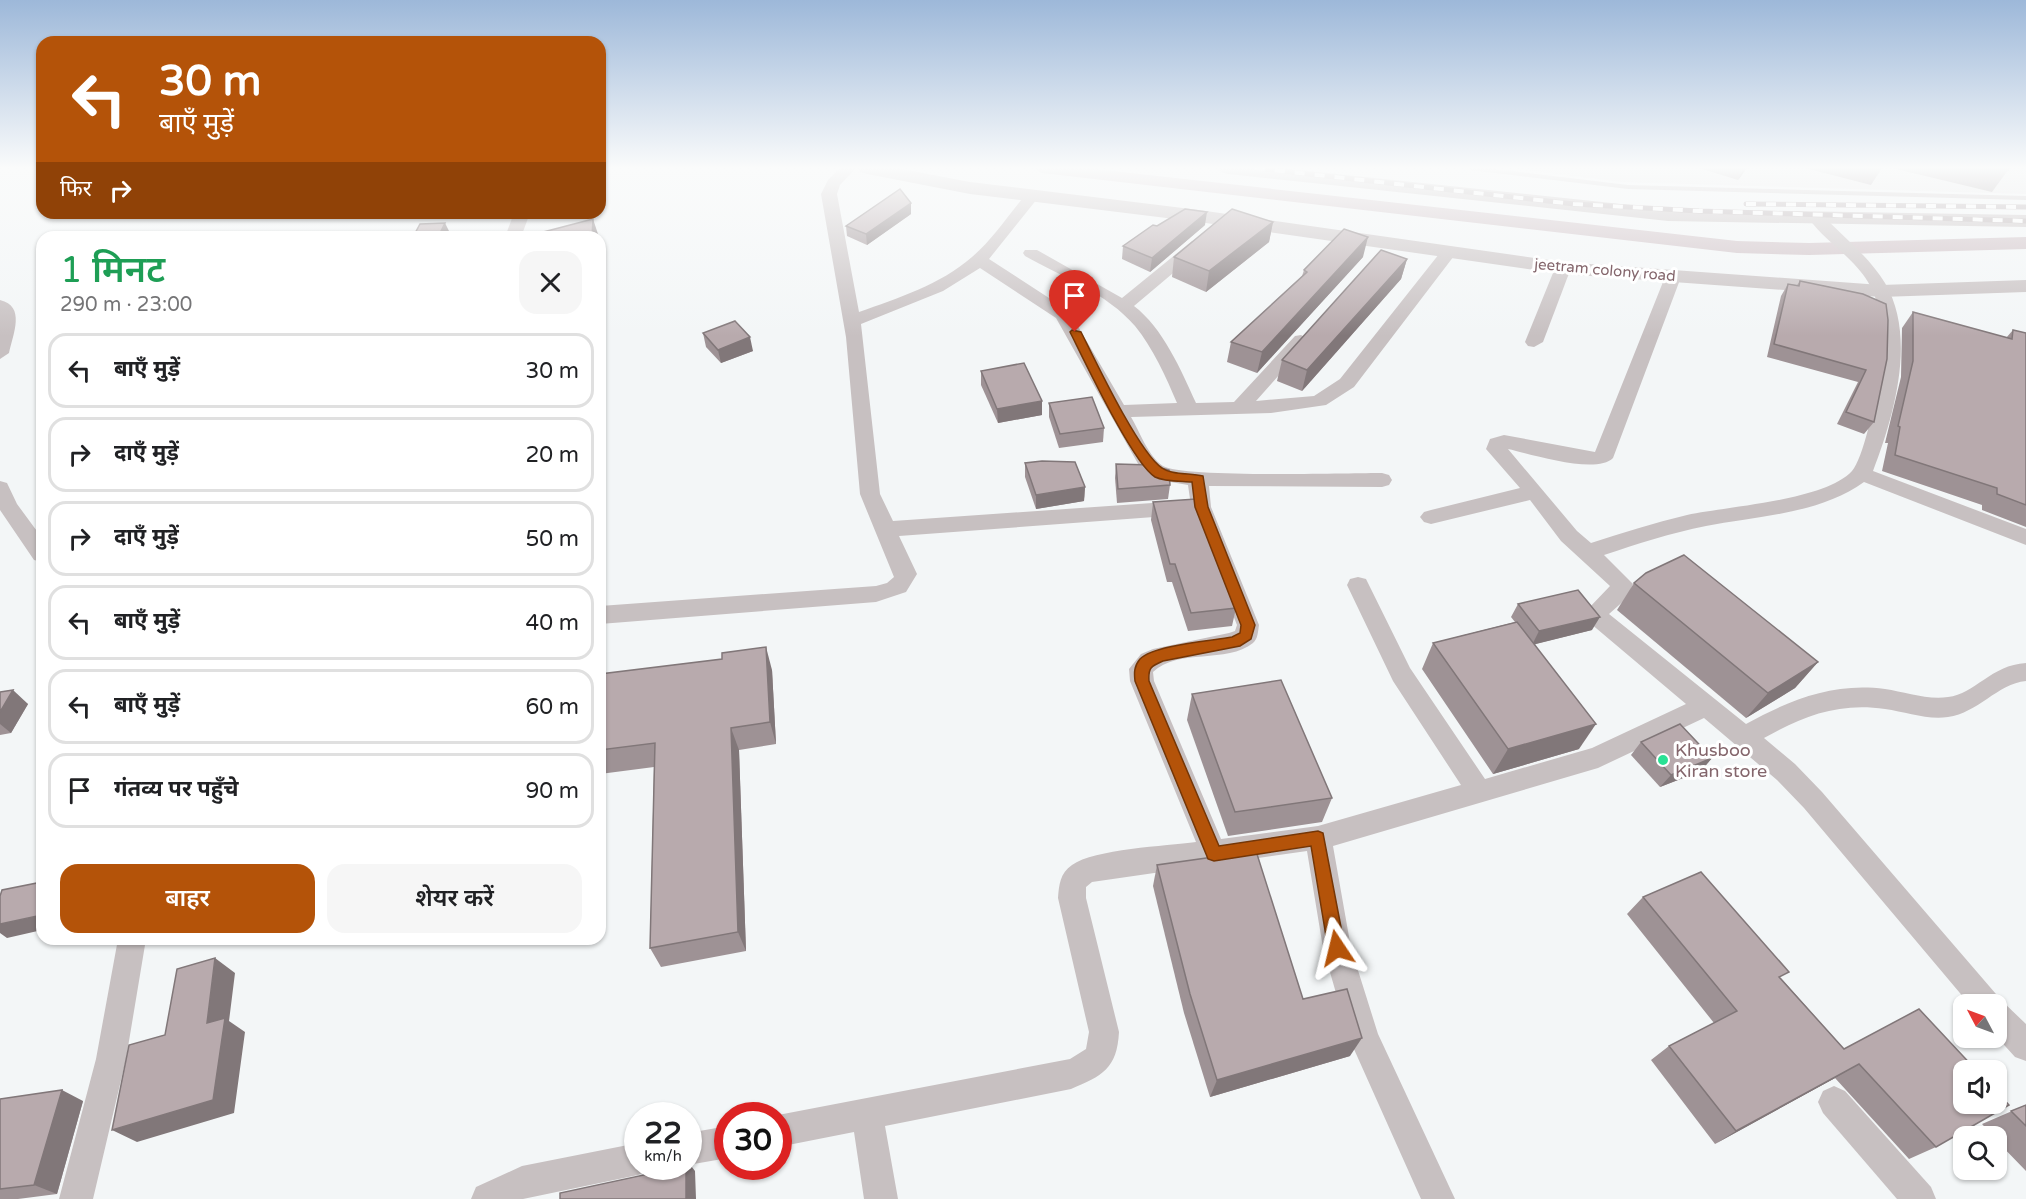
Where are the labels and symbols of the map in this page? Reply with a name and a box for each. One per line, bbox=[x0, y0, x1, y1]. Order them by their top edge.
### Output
street label: jeetram colony road bbox=[1533, 255, 1676, 285]
pin bbox=[1049, 270, 1100, 332]
place label: Khusboo Kiran store bbox=[1675, 739, 1767, 782]
marker: Khusboo Kiran store bbox=[1656, 753, 1670, 767]
position arrow bbox=[1305, 916, 1369, 980]
north arrow bbox=[1953, 994, 2007, 1048]
speed limit sign: 30 bbox=[714, 1102, 792, 1180]

